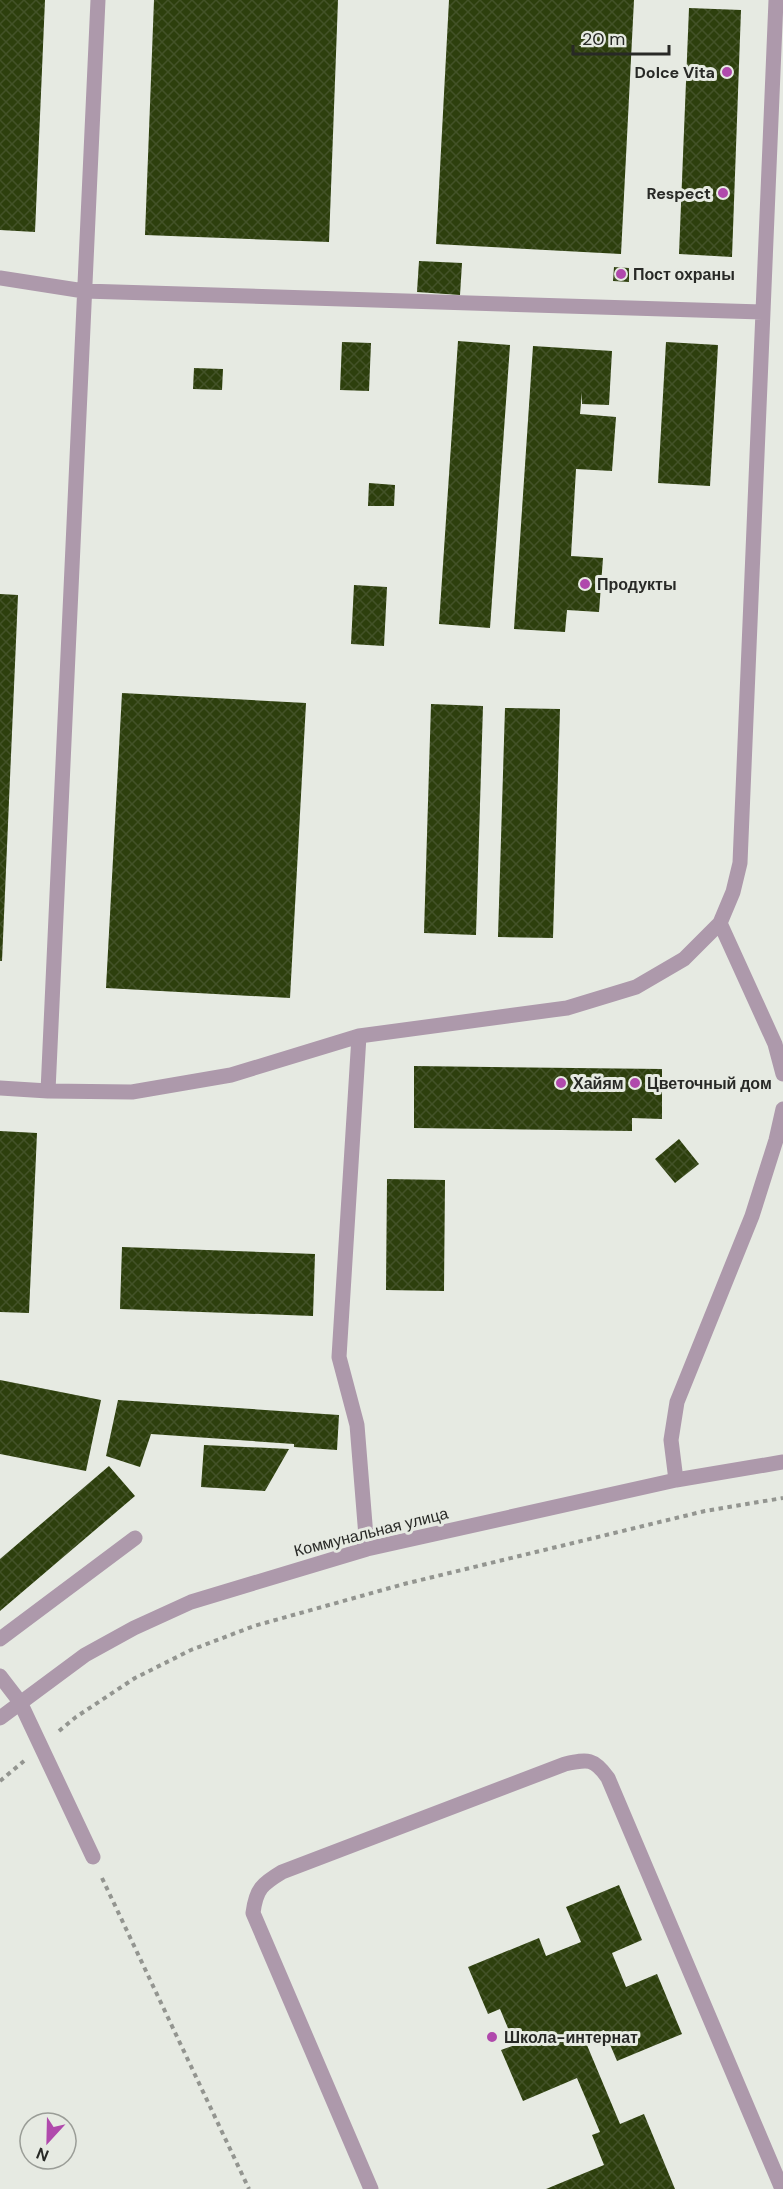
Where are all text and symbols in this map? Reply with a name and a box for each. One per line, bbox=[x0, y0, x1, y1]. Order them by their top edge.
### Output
scale bar bbox=[573, 18, 669, 56]
text: 20 m bbox=[582, 27, 625, 51]
place label: Dolce Vita bbox=[635, 62, 715, 83]
marker: Dolce Vita bbox=[720, 65, 734, 79]
place label: Respect bbox=[647, 183, 711, 204]
marker: Respect bbox=[716, 186, 730, 200]
place label: Пост охраны bbox=[633, 264, 735, 285]
marker: Пост охраны bbox=[614, 267, 628, 281]
place label: Продукты bbox=[597, 574, 677, 595]
marker: Продукты bbox=[578, 577, 592, 591]
place label: Хайям bbox=[573, 1073, 624, 1094]
place label: Цветочный дом bbox=[647, 1073, 772, 1094]
marker: Хайям bbox=[554, 1076, 568, 1090]
marker: Цветочный дом bbox=[628, 1076, 642, 1090]
street label: Коммунальная улица bbox=[292, 1503, 451, 1561]
place label: Школа-интернат bbox=[504, 2027, 638, 2048]
marker: Школа-интернат bbox=[485, 2030, 499, 2044]
north arrow bbox=[18, 2111, 78, 2171]
text: N bbox=[33, 2143, 52, 2166]

